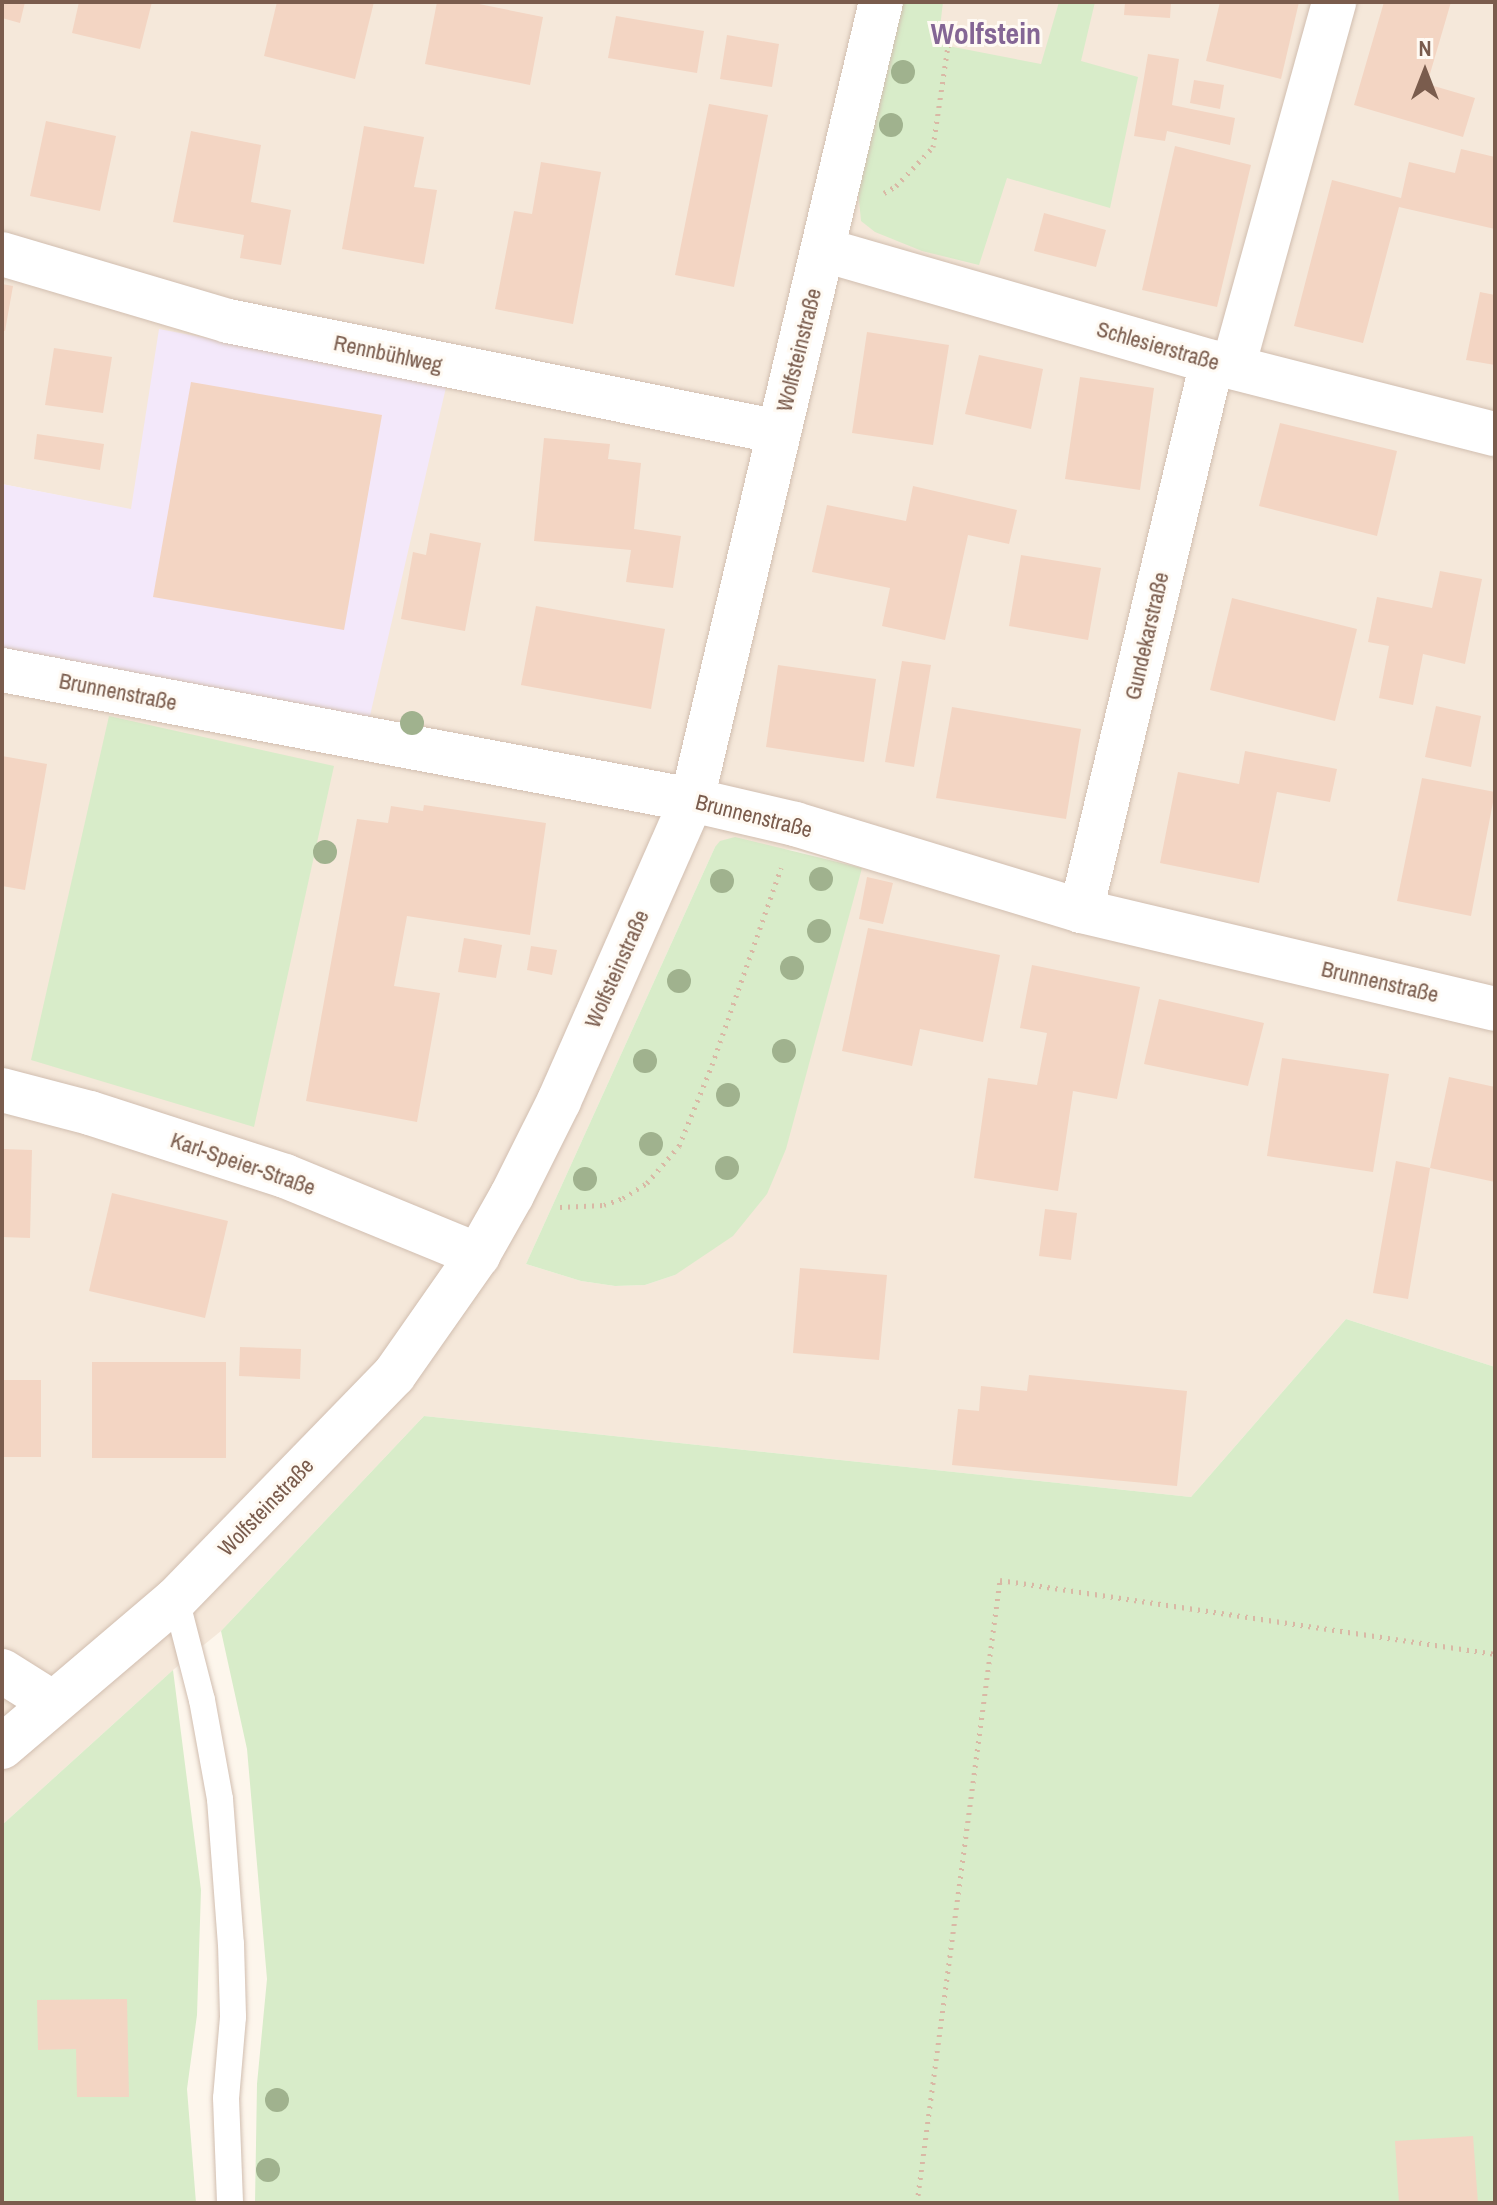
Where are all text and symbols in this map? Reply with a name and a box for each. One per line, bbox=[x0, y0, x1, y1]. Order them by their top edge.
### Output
district label: Wolfstein bbox=[931, 15, 1041, 51]
north arrow bbox=[1385, 32, 1465, 112]
text: N bbox=[1418, 33, 1432, 63]
street label: Wolfsteinstraße bbox=[771, 286, 827, 414]
street label: Schlesierstraße bbox=[1094, 316, 1222, 376]
street label: Rennbühlweg bbox=[331, 330, 445, 378]
street label: Gundekarstraße bbox=[1119, 570, 1175, 702]
street label: Brunnenstraße bbox=[57, 668, 179, 716]
street label: Brunnenstraße bbox=[693, 789, 815, 843]
street label: Wolfsteinstraße bbox=[579, 906, 655, 1032]
street label: Brunnenstraße bbox=[1319, 956, 1441, 1008]
street label: Karl-Speier-Straße bbox=[167, 1127, 319, 1201]
street label: Wolfsteinstraße bbox=[213, 1453, 319, 1561]

